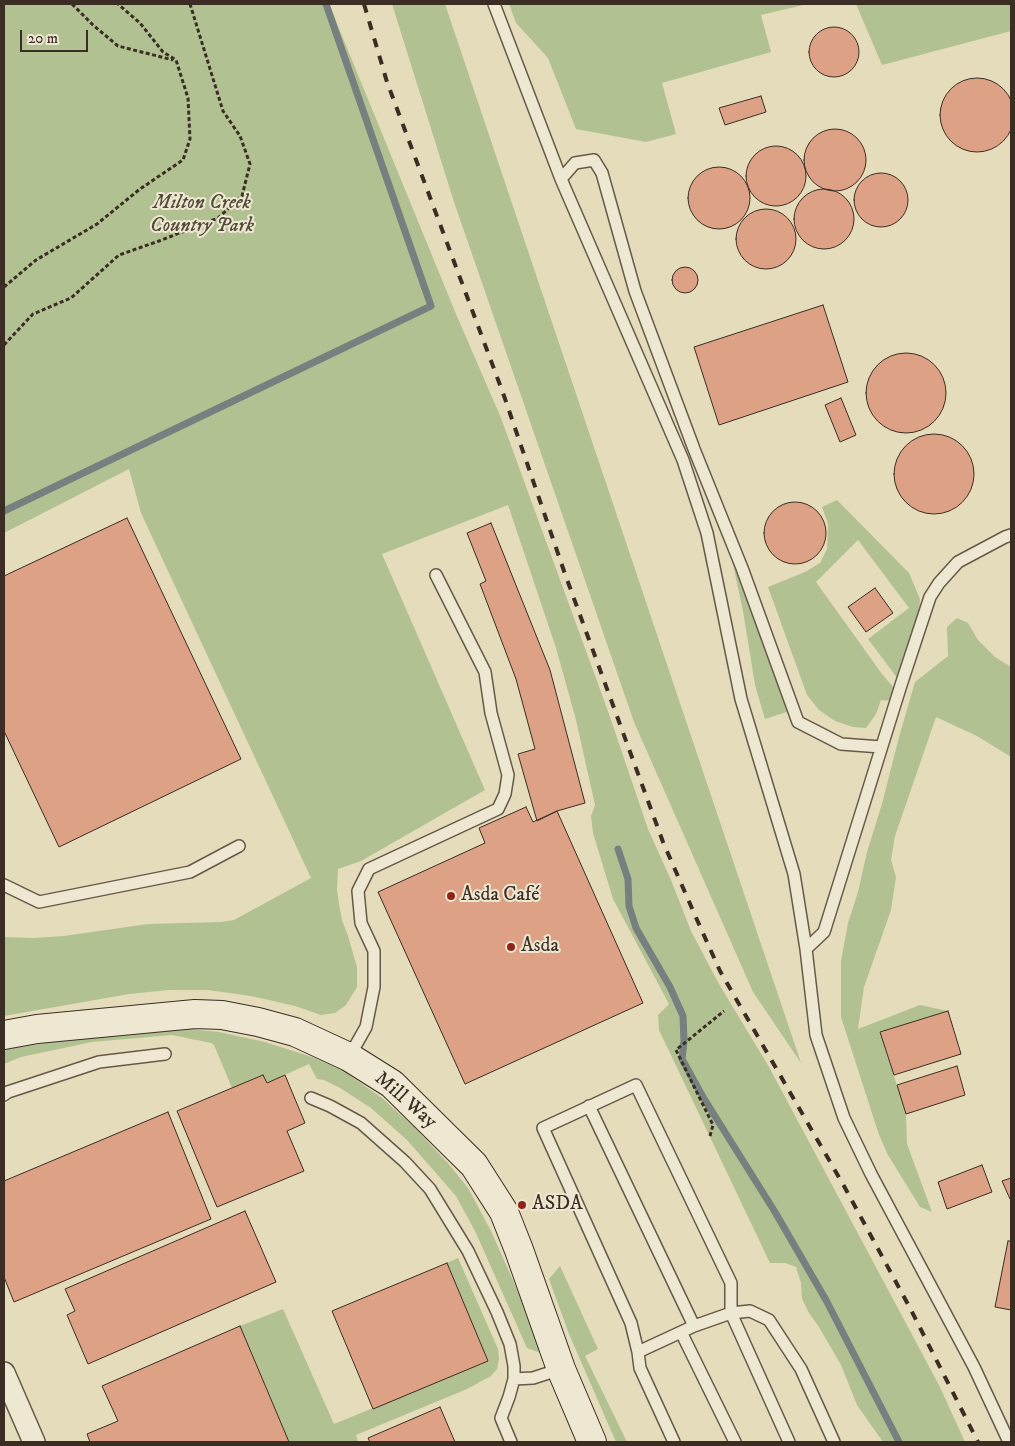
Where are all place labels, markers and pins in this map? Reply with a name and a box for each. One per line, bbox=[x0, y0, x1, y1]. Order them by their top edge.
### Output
place label: Asda Café bbox=[461, 884, 540, 908]
marker: Asda Café bbox=[445, 890, 457, 902]
place label: Asda bbox=[521, 935, 559, 959]
marker: Asda bbox=[505, 941, 517, 953]
place label: ASDA bbox=[532, 1193, 583, 1217]
marker: ASDA bbox=[516, 1199, 528, 1211]

